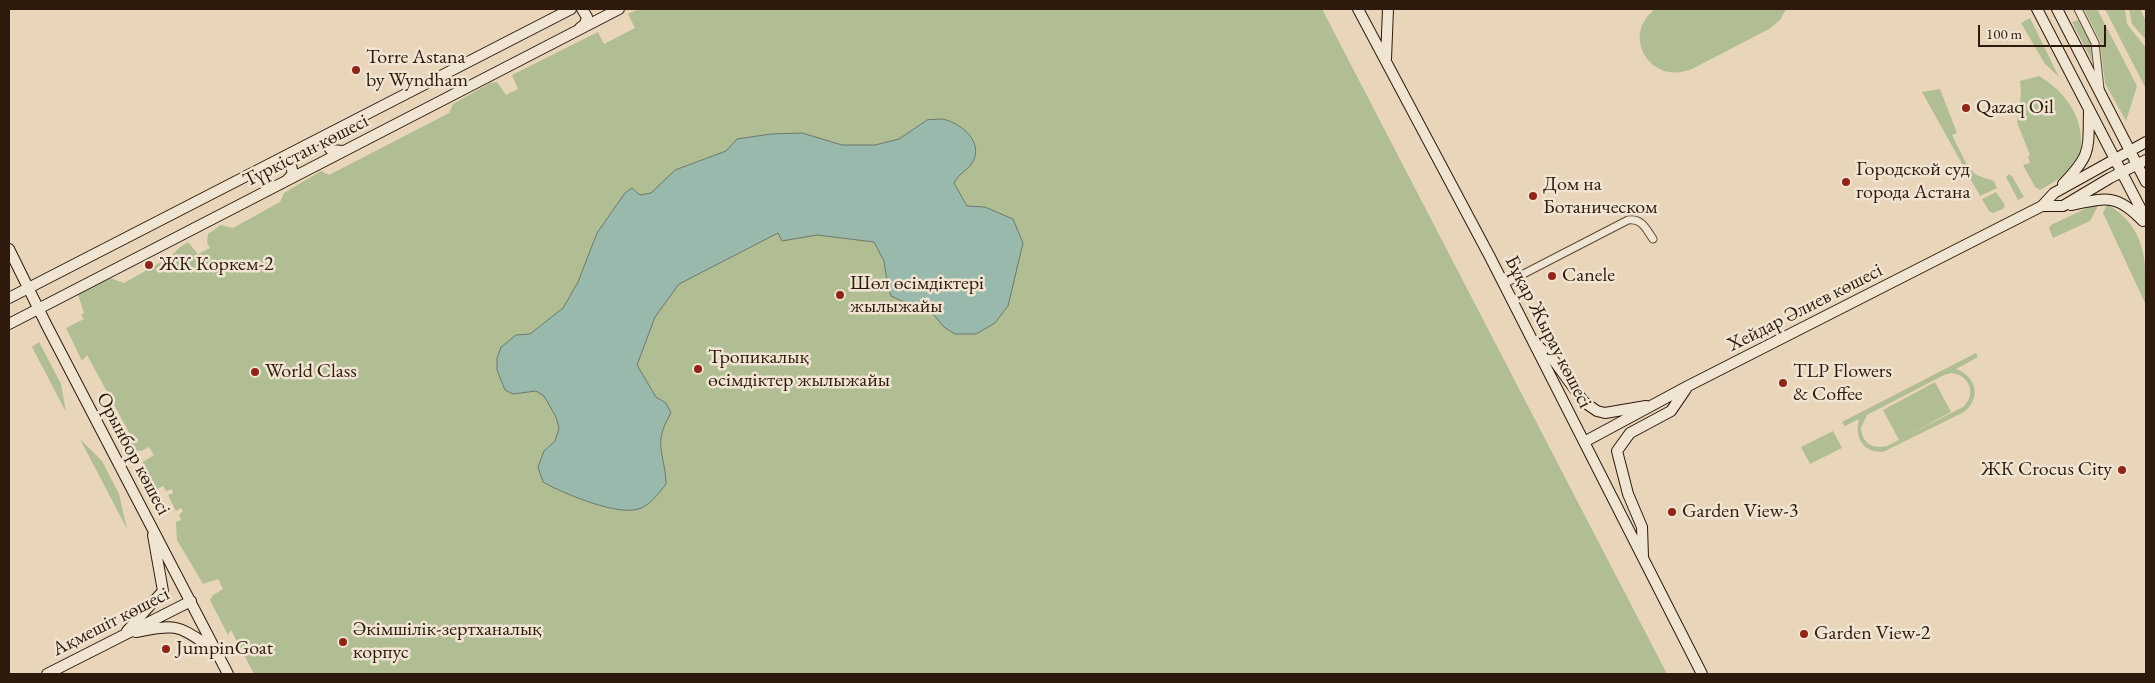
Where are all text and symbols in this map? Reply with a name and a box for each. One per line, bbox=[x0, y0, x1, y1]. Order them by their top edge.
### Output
scale bar bbox=[1980, 15, 2108, 47]
text: 100 m bbox=[1986, 24, 2022, 43]
place label: Torre Astana by Wyndham bbox=[366, 46, 468, 93]
marker: Torre Astana by Wyndham bbox=[350, 64, 362, 76]
place label: Qazaq Oil bbox=[1976, 96, 2054, 120]
marker: Qazaq Oil bbox=[1960, 102, 1972, 114]
street label: Түркістан көшесі bbox=[239, 109, 373, 193]
place label: Городской суд города Астана bbox=[1856, 158, 1970, 205]
place label: Дом на Ботаническом bbox=[1543, 173, 1658, 220]
marker: Городской суд города Астана bbox=[1840, 176, 1852, 188]
marker: Дом на Ботаническом bbox=[1527, 190, 1539, 202]
street label: Бұқар Жырау көшесі bbox=[1499, 252, 1597, 412]
place label: ЖК Коркем-2 bbox=[159, 253, 273, 277]
marker: ЖК Коркем-2 bbox=[143, 259, 155, 271]
street label: Хейдар Әлиев көшесі bbox=[1723, 259, 1887, 357]
place label: Canele bbox=[1562, 264, 1615, 288]
marker: Canele bbox=[1546, 270, 1558, 282]
place label: Шөл өсімдіктері жылыжайы bbox=[850, 272, 984, 319]
marker: Шөл өсімдіктері жылыжайы bbox=[834, 289, 846, 301]
place label: Тропикалық өсімдіктер жылыжайы bbox=[708, 346, 890, 393]
place label: World Class bbox=[265, 360, 357, 384]
place label: TLP Flowers & Coffee bbox=[1793, 360, 1892, 407]
marker: Тропикалық өсімдіктер жылыжайы bbox=[692, 363, 704, 375]
marker: World Class bbox=[249, 366, 261, 378]
marker: TLP Flowers & Coffee bbox=[1777, 377, 1789, 389]
street label: Орынбор көшесі bbox=[91, 389, 175, 519]
place label: ЖК Crocus City bbox=[1981, 458, 2112, 482]
marker: ЖК Crocus City bbox=[2116, 464, 2128, 476]
place label: Garden View-3 bbox=[1682, 500, 1798, 524]
marker: Garden View-3 bbox=[1666, 506, 1678, 518]
street label: Ақмешіт көшесі bbox=[48, 582, 174, 662]
place label: Әкімшілік-зертханалық корпус bbox=[353, 618, 542, 665]
place label: Garden View-2 bbox=[1814, 622, 1930, 646]
marker: Garden View-2 bbox=[1798, 628, 1810, 640]
marker: Әкімшілік-зертханалық корпус bbox=[337, 636, 349, 648]
place label: JumpinGoat bbox=[176, 637, 273, 661]
marker: JumpinGoat bbox=[160, 643, 172, 655]

